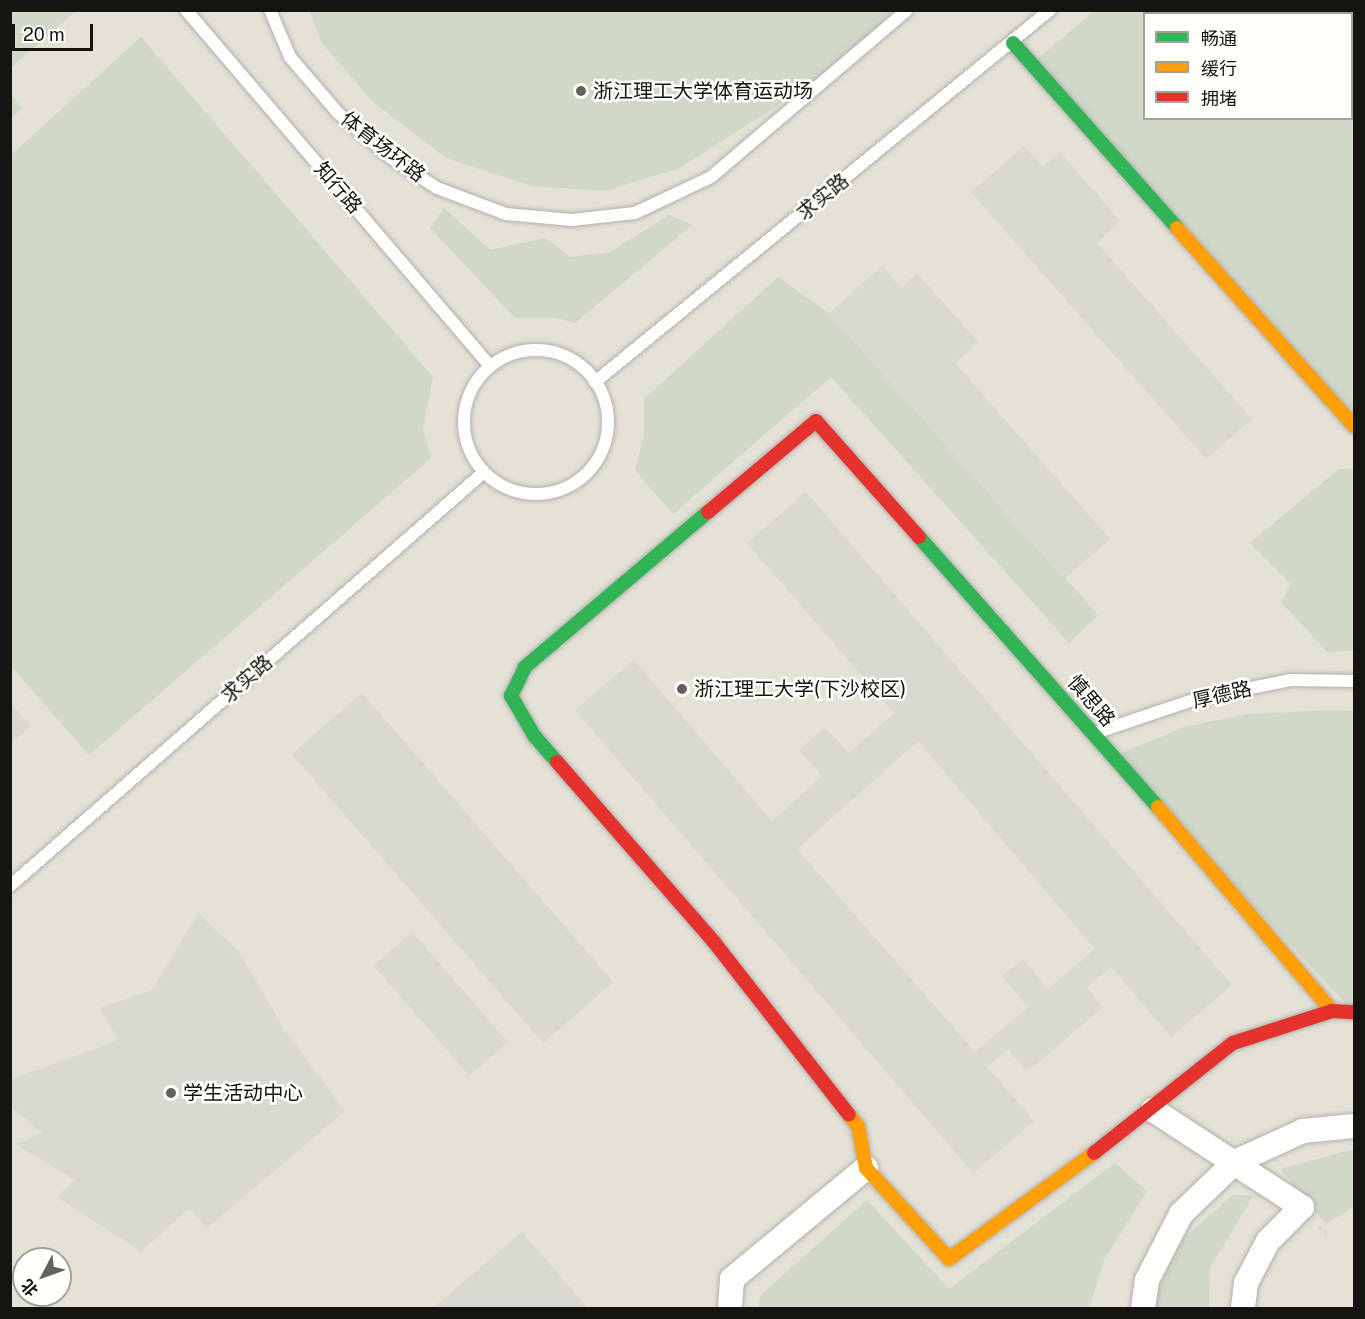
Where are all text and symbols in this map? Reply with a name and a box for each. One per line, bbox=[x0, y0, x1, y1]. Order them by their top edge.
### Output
scale bar bbox=[15, 12, 96, 50]
legend bbox=[1143, 12, 1353, 120]
text: 20 m bbox=[23, 24, 65, 45]
text: 畅通 bbox=[1201, 28, 1237, 49]
text: 缓行 bbox=[1201, 58, 1237, 79]
place label: 浙江理工大学体育运动场 bbox=[593, 79, 813, 103]
marker: 浙江理工大学体育运动场 bbox=[574, 84, 588, 98]
text: 拥堵 bbox=[1201, 88, 1237, 109]
street label: 体育场环路 bbox=[336, 107, 430, 187]
street label: 知行路 bbox=[309, 157, 367, 219]
street label: 求实路 bbox=[792, 169, 854, 225]
street label: 求实路 bbox=[216, 650, 278, 708]
street label: 慎思路 bbox=[1062, 670, 1120, 732]
place label: 浙江理工大学(下沙校区) bbox=[694, 677, 906, 701]
street label: 厚德路 bbox=[1190, 677, 1254, 713]
marker: 浙江理工大学(下沙校区) bbox=[675, 682, 689, 696]
place label: 学生活动中心 bbox=[183, 1081, 303, 1105]
marker: 学生活动中心 bbox=[164, 1086, 178, 1100]
north arrow bbox=[12, 1247, 72, 1307]
text: 北 bbox=[17, 1276, 42, 1300]

